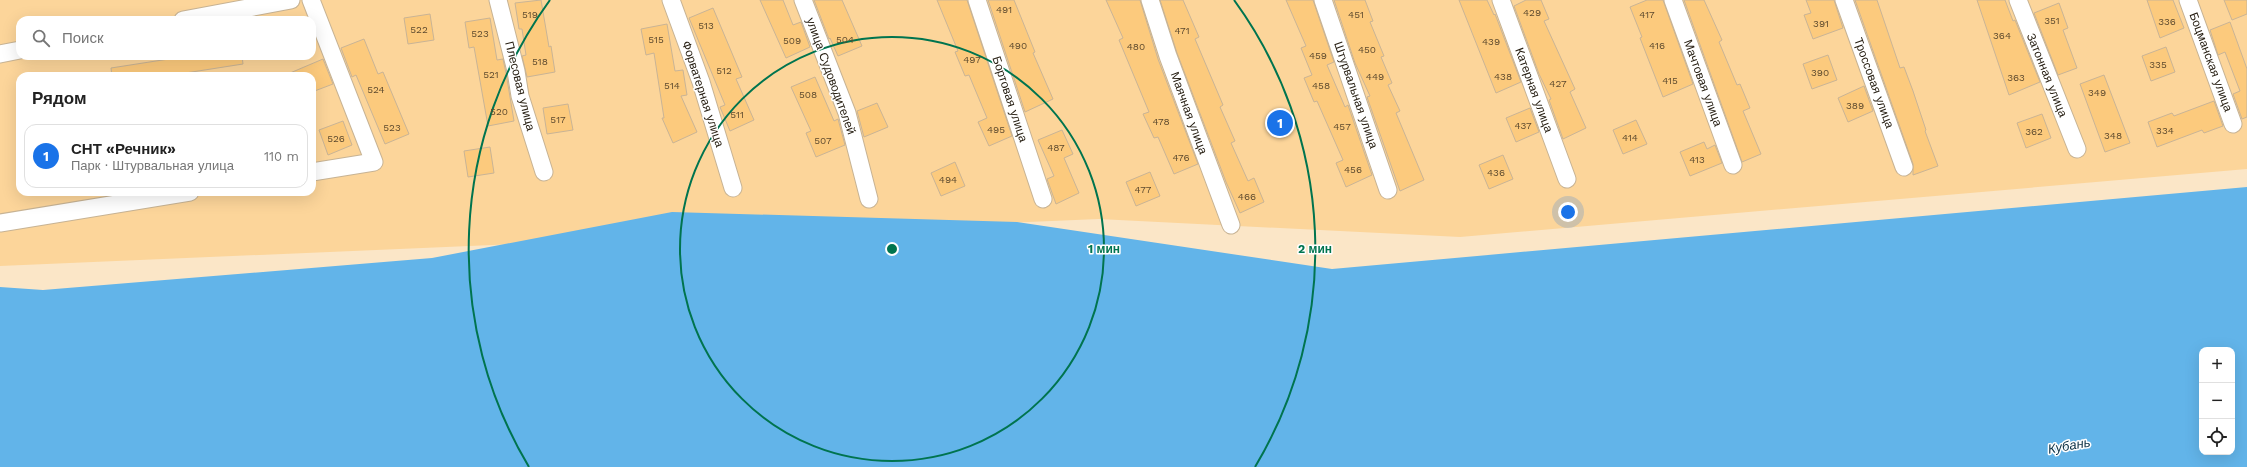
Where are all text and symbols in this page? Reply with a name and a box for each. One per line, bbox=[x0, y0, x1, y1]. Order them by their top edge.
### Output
house number: 491 bbox=[996, 4, 1012, 15]
house number: 429 bbox=[1523, 7, 1541, 18]
house number: 519 bbox=[522, 9, 538, 20]
house number: 451 bbox=[1348, 9, 1364, 20]
house number: 417 bbox=[1639, 9, 1655, 20]
street label: Боцманская улица bbox=[2187, 10, 2236, 114]
house number: 351 bbox=[2044, 15, 2060, 26]
search box bbox=[16, 16, 316, 60]
street label: улица Судоводителей bbox=[803, 16, 859, 136]
house number: 336 bbox=[2158, 16, 2176, 27]
house number: 391 bbox=[1813, 18, 1829, 29]
house number: 513 bbox=[698, 20, 714, 31]
house number: 522 bbox=[410, 24, 428, 35]
house number: 471 bbox=[1174, 25, 1190, 36]
icon: search bbox=[30, 27, 52, 49]
house number: 523 bbox=[471, 28, 489, 39]
text: Поиск bbox=[62, 29, 104, 47]
house number: 364 bbox=[1993, 30, 2011, 41]
street label: Затонная улица bbox=[2024, 31, 2070, 119]
house number: 515 bbox=[648, 34, 664, 45]
house number: 504 bbox=[836, 34, 854, 45]
house number: 509 bbox=[783, 35, 801, 46]
house number: 439 bbox=[1482, 36, 1500, 47]
street label: Троссовая улица bbox=[1851, 36, 1897, 130]
street label: Мачтовая улица bbox=[1681, 38, 1725, 129]
street label: Форватерная улица bbox=[679, 39, 727, 149]
street label: Плесовая улица bbox=[502, 40, 538, 132]
house number: 490 bbox=[1009, 40, 1027, 51]
street label: Штурвальная улица bbox=[1331, 40, 1381, 151]
house number: 416 bbox=[1649, 40, 1665, 51]
house number: 480 bbox=[1127, 41, 1145, 52]
house number: 450 bbox=[1358, 44, 1376, 55]
street label: Катерная улица bbox=[1512, 46, 1556, 135]
house number: 459 bbox=[1309, 50, 1327, 61]
house number: 497 bbox=[963, 54, 981, 65]
street label: Бортовая улица bbox=[990, 54, 1031, 144]
house number: 518 bbox=[532, 56, 548, 67]
house number: 335 bbox=[2149, 59, 2167, 70]
house number: 512 bbox=[716, 65, 732, 76]
house number: 390 bbox=[1811, 67, 1829, 78]
house number: 521 bbox=[483, 69, 499, 80]
street label: Маячная улица bbox=[1168, 70, 1210, 156]
house number: 449 bbox=[1366, 71, 1384, 82]
house number: 438 bbox=[1494, 71, 1512, 82]
house number: 363 bbox=[2007, 72, 2025, 83]
house number: 415 bbox=[1662, 75, 1678, 86]
house number: 427 bbox=[1549, 78, 1567, 89]
house number: 514 bbox=[664, 80, 680, 91]
house number: 458 bbox=[1312, 80, 1330, 91]
house number: 524 bbox=[367, 84, 385, 95]
house number: 349 bbox=[2088, 87, 2106, 98]
text: Рядом bbox=[32, 88, 87, 108]
house number: 508 bbox=[799, 89, 817, 100]
house number: 389 bbox=[1846, 100, 1864, 111]
house number: 520 bbox=[490, 106, 508, 117]
pin: 1 bbox=[1267, 108, 1293, 138]
house number: 511 bbox=[730, 109, 744, 120]
house number: 517 bbox=[550, 114, 566, 125]
house number: 478 bbox=[1152, 116, 1170, 127]
house number: 437 bbox=[1514, 120, 1532, 131]
house number: 457 bbox=[1333, 121, 1351, 132]
house number: 523 bbox=[383, 122, 401, 133]
house number: 495 bbox=[987, 124, 1005, 135]
house number: 334 bbox=[2156, 125, 2174, 136]
house number: 362 bbox=[2025, 126, 2043, 137]
house number: 348 bbox=[2104, 130, 2122, 141]
house number: 414 bbox=[1622, 132, 1638, 143]
house number: 526 bbox=[327, 133, 345, 144]
house number: 507 bbox=[814, 135, 832, 146]
text: СНТ «Речник» bbox=[71, 140, 176, 158]
house number: 487 bbox=[1047, 142, 1065, 153]
text: 1 bbox=[43, 149, 49, 164]
text: 110 m bbox=[264, 149, 299, 164]
house number: 476 bbox=[1172, 152, 1190, 163]
house number: 413 bbox=[1689, 154, 1705, 165]
text: Парк · Штурвальная улица bbox=[71, 158, 234, 173]
house number: 456 bbox=[1344, 164, 1362, 175]
house number: 436 bbox=[1487, 167, 1505, 178]
house number: 494 bbox=[939, 174, 957, 185]
house number: 477 bbox=[1135, 184, 1152, 195]
house number: 466 bbox=[1238, 191, 1256, 202]
your location bbox=[1558, 202, 1578, 222]
centre of rings bbox=[885, 242, 899, 256]
text: 1 мин bbox=[1088, 242, 1120, 256]
text: 2 мин bbox=[1298, 242, 1332, 256]
map controls bbox=[2199, 347, 2235, 455]
button: + bbox=[2199, 347, 2235, 383]
button: − bbox=[2199, 383, 2235, 419]
button: locate bbox=[2199, 419, 2235, 455]
water label: Кубань bbox=[2047, 434, 2092, 457]

